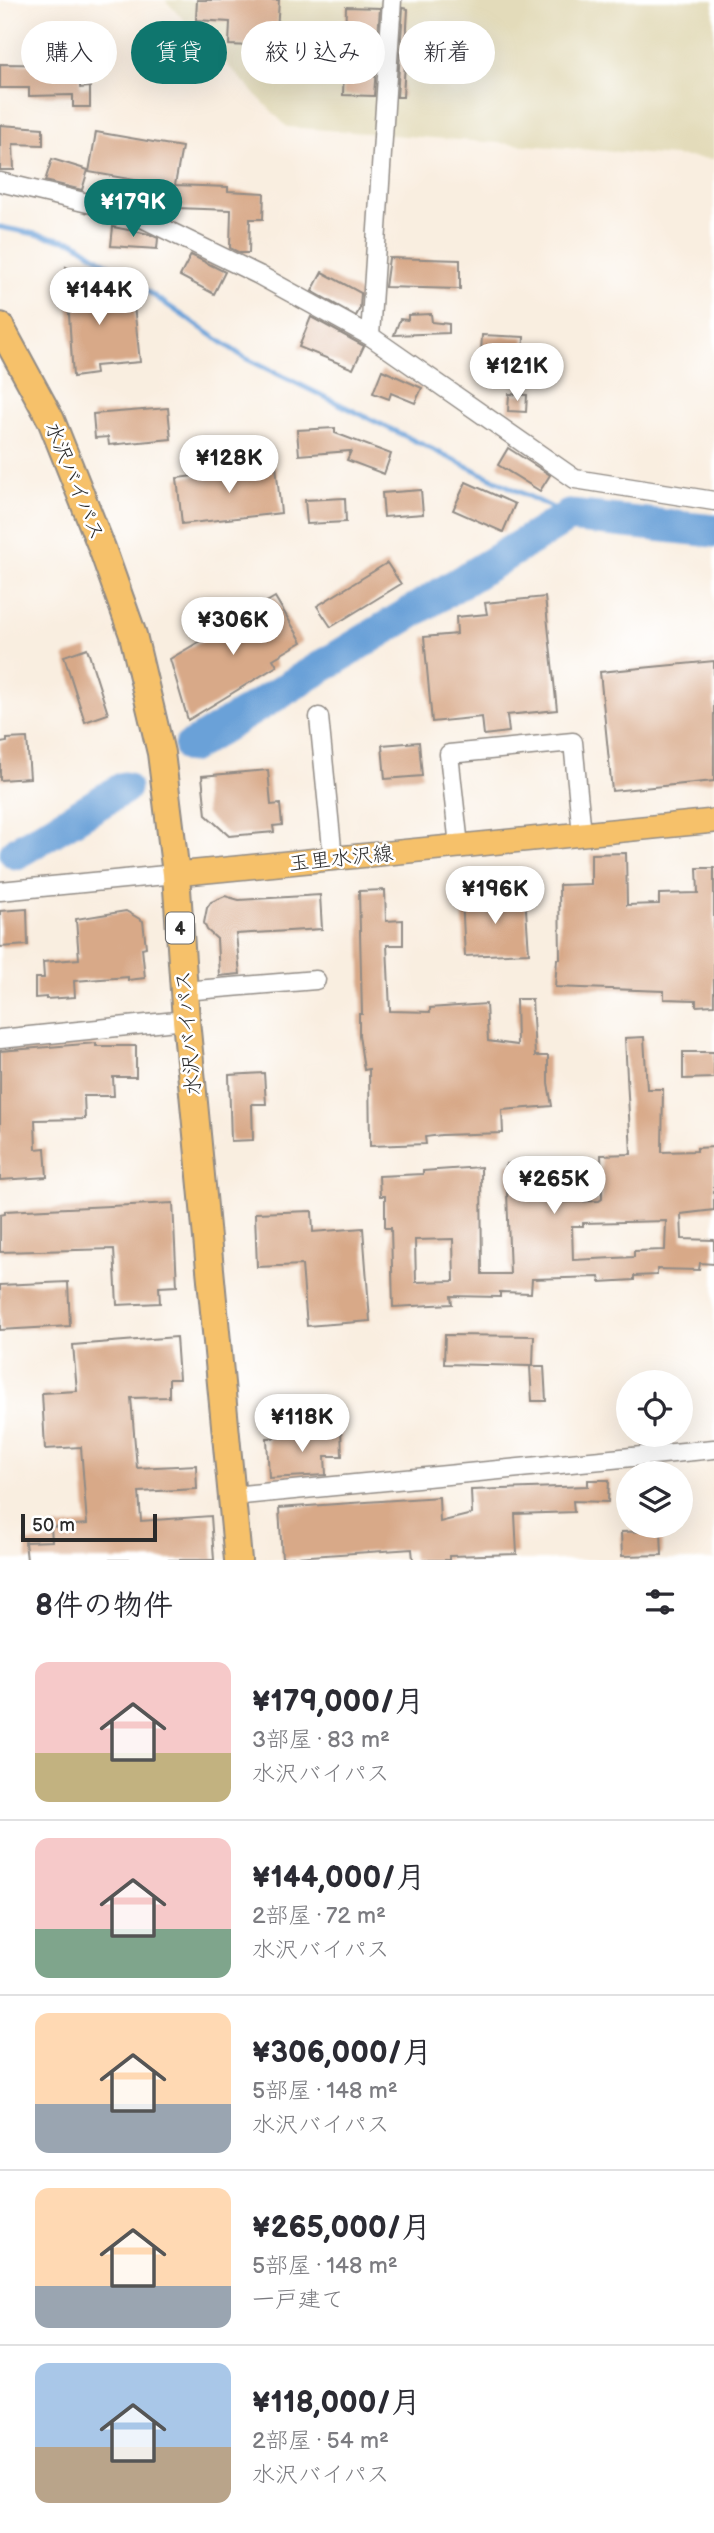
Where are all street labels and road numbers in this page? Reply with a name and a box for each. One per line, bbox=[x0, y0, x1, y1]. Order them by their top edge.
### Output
street label: 水沢バイパス bbox=[39, 418, 110, 544]
street label: 玉里水沢線 bbox=[288, 841, 395, 876]
road number: 4 bbox=[166, 912, 194, 944]
street label: 水沢バイパス bbox=[171, 969, 206, 1097]

